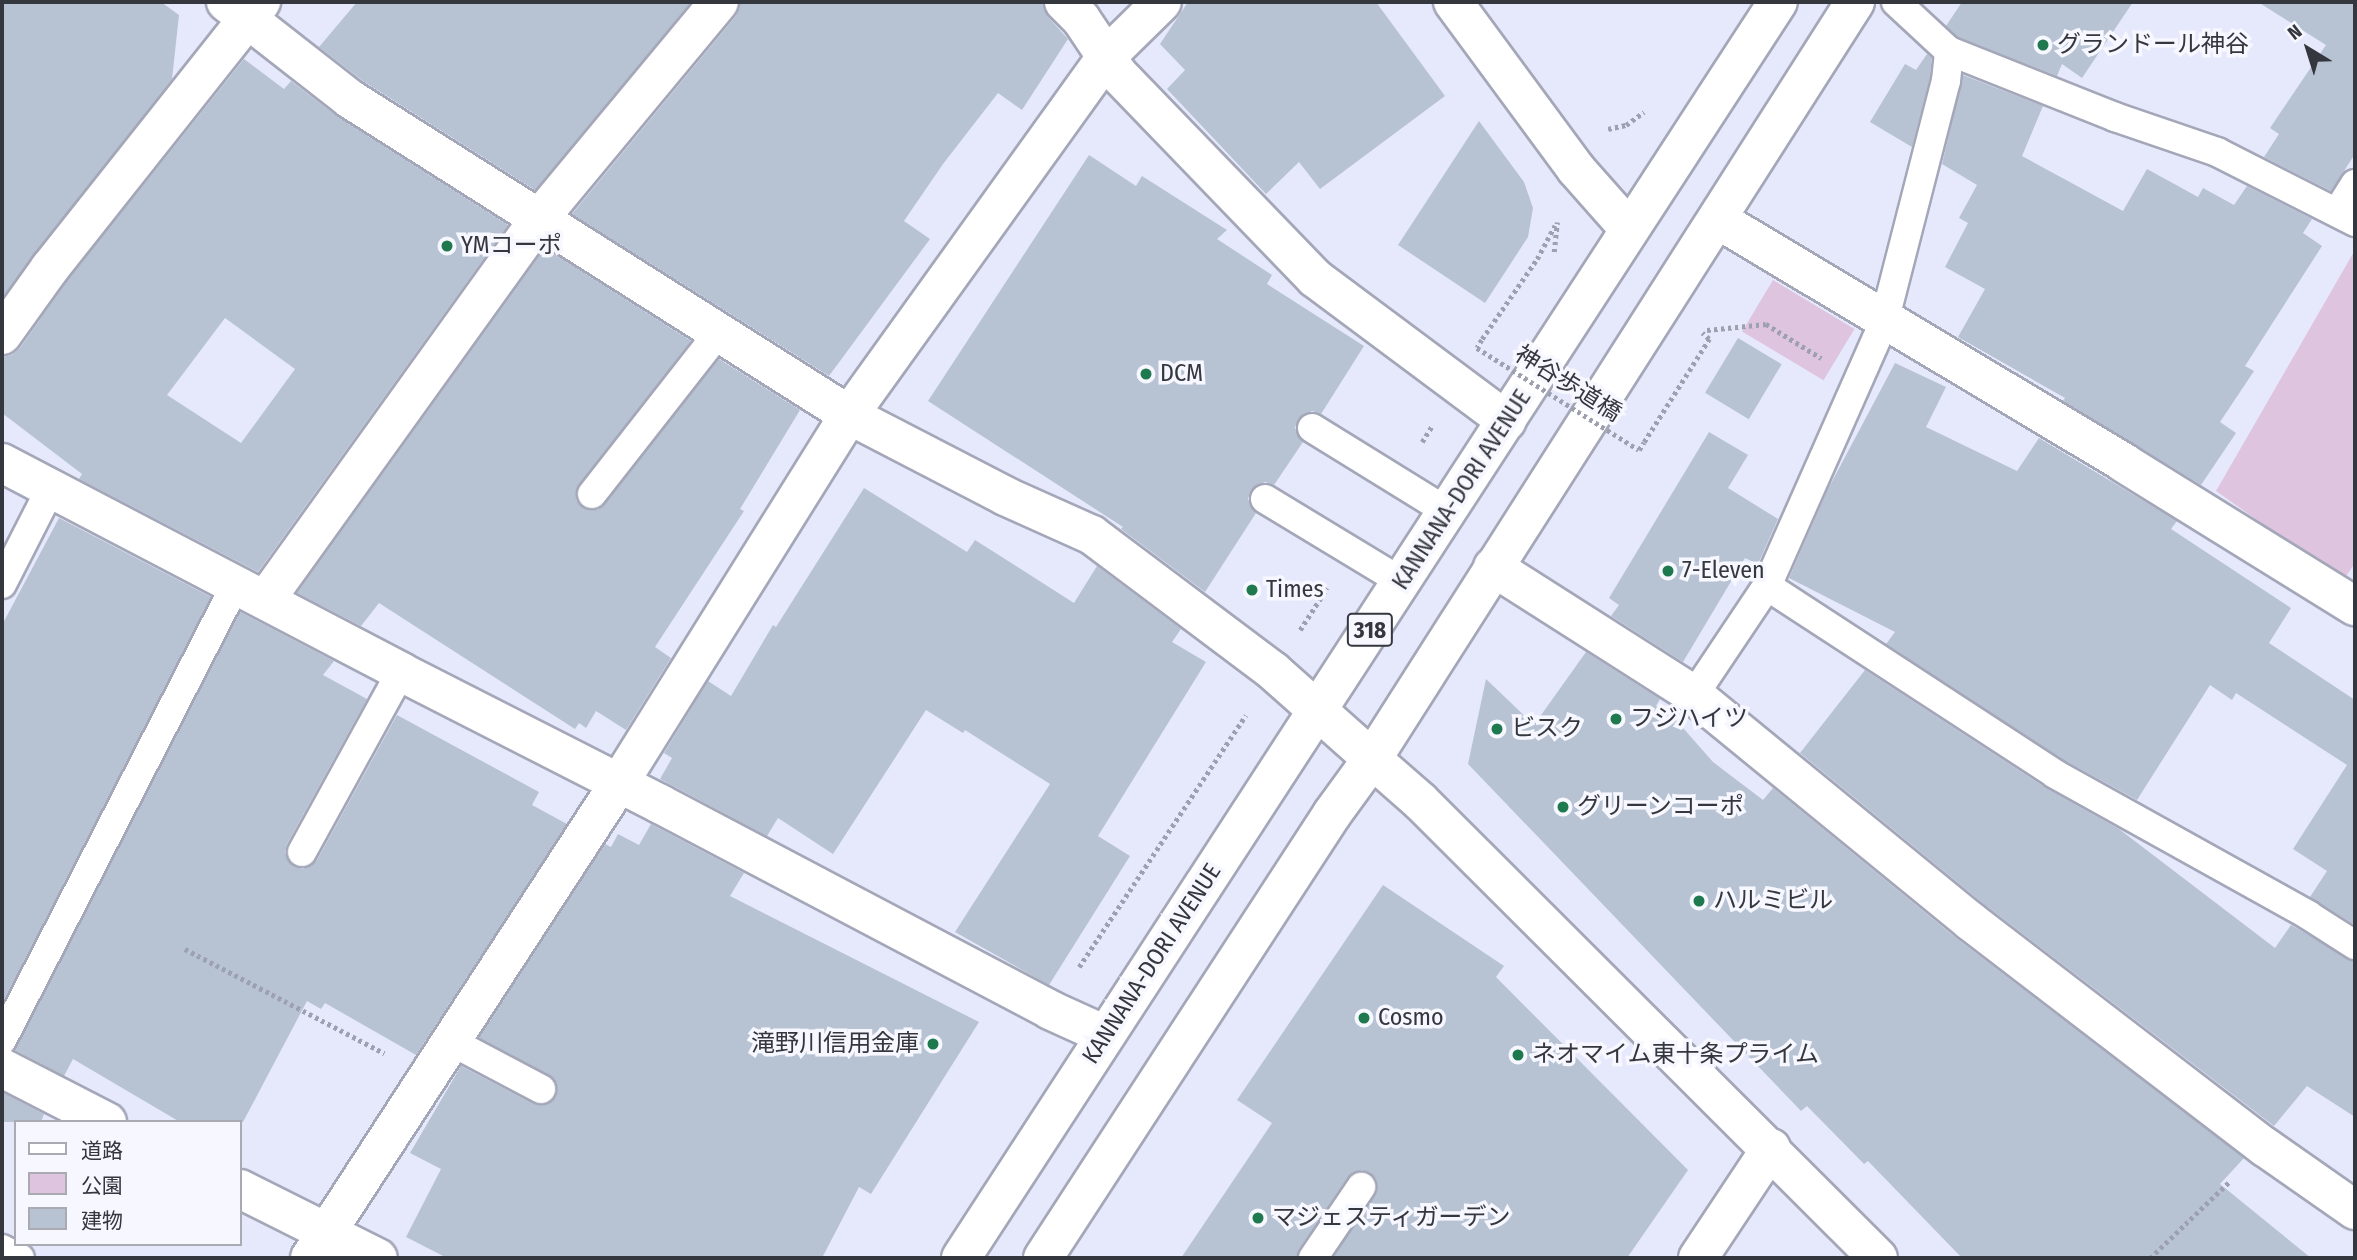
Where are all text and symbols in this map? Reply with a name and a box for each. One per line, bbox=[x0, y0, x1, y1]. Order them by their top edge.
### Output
north arrow bbox=[2273, 14, 2343, 84]
text: N bbox=[2283, 19, 2306, 45]
place label: グランドール神谷 bbox=[2057, 31, 2249, 59]
marker: グランドール神谷 bbox=[2035, 37, 2051, 53]
place label: YMコーポ bbox=[461, 232, 562, 260]
marker: YMコーポ bbox=[439, 238, 455, 254]
street label: 神谷歩道橋 bbox=[1509, 340, 1627, 428]
place label: DCM bbox=[1160, 360, 1203, 388]
marker: DCM bbox=[1138, 366, 1154, 382]
street label: KANNANA-DORI AVENUE bbox=[1387, 385, 1537, 595]
place label: 7-Eleven bbox=[1682, 557, 1765, 585]
marker: 7-Eleven bbox=[1660, 563, 1676, 579]
place label: Times bbox=[1266, 576, 1324, 604]
marker: Times bbox=[1244, 582, 1260, 598]
road number: 318 bbox=[1346, 610, 1394, 650]
place label: フジハイツ bbox=[1630, 705, 1750, 733]
marker: フジハイツ bbox=[1608, 711, 1624, 727]
place label: ビスク bbox=[1511, 715, 1583, 743]
marker: ビスク bbox=[1489, 721, 1505, 737]
place label: グリーンコーポ bbox=[1577, 793, 1745, 821]
marker: グリーンコーポ bbox=[1555, 799, 1571, 815]
street label: KANNANA-DORI AVENUE bbox=[1077, 859, 1227, 1069]
place label: ハルミビル bbox=[1713, 887, 1833, 915]
marker: ハルミビル bbox=[1691, 893, 1707, 909]
place label: Cosmo bbox=[1378, 1004, 1444, 1032]
marker: Cosmo bbox=[1356, 1010, 1372, 1026]
place label: 滝野川信用金庫 bbox=[751, 1030, 919, 1058]
marker: 滝野川信用金庫 bbox=[925, 1036, 941, 1052]
place label: ネオマイム東十条プライム bbox=[1532, 1041, 1820, 1069]
marker: ネオマイム東十条プライム bbox=[1510, 1047, 1526, 1063]
legend bbox=[14, 1120, 242, 1246]
text: 道路 bbox=[81, 1138, 123, 1164]
text: 公園 bbox=[81, 1173, 123, 1199]
place label: マジェスティガーデン bbox=[1272, 1204, 1512, 1232]
text: 建物 bbox=[81, 1208, 123, 1234]
marker: マジェスティガーデン bbox=[1250, 1210, 1266, 1226]

